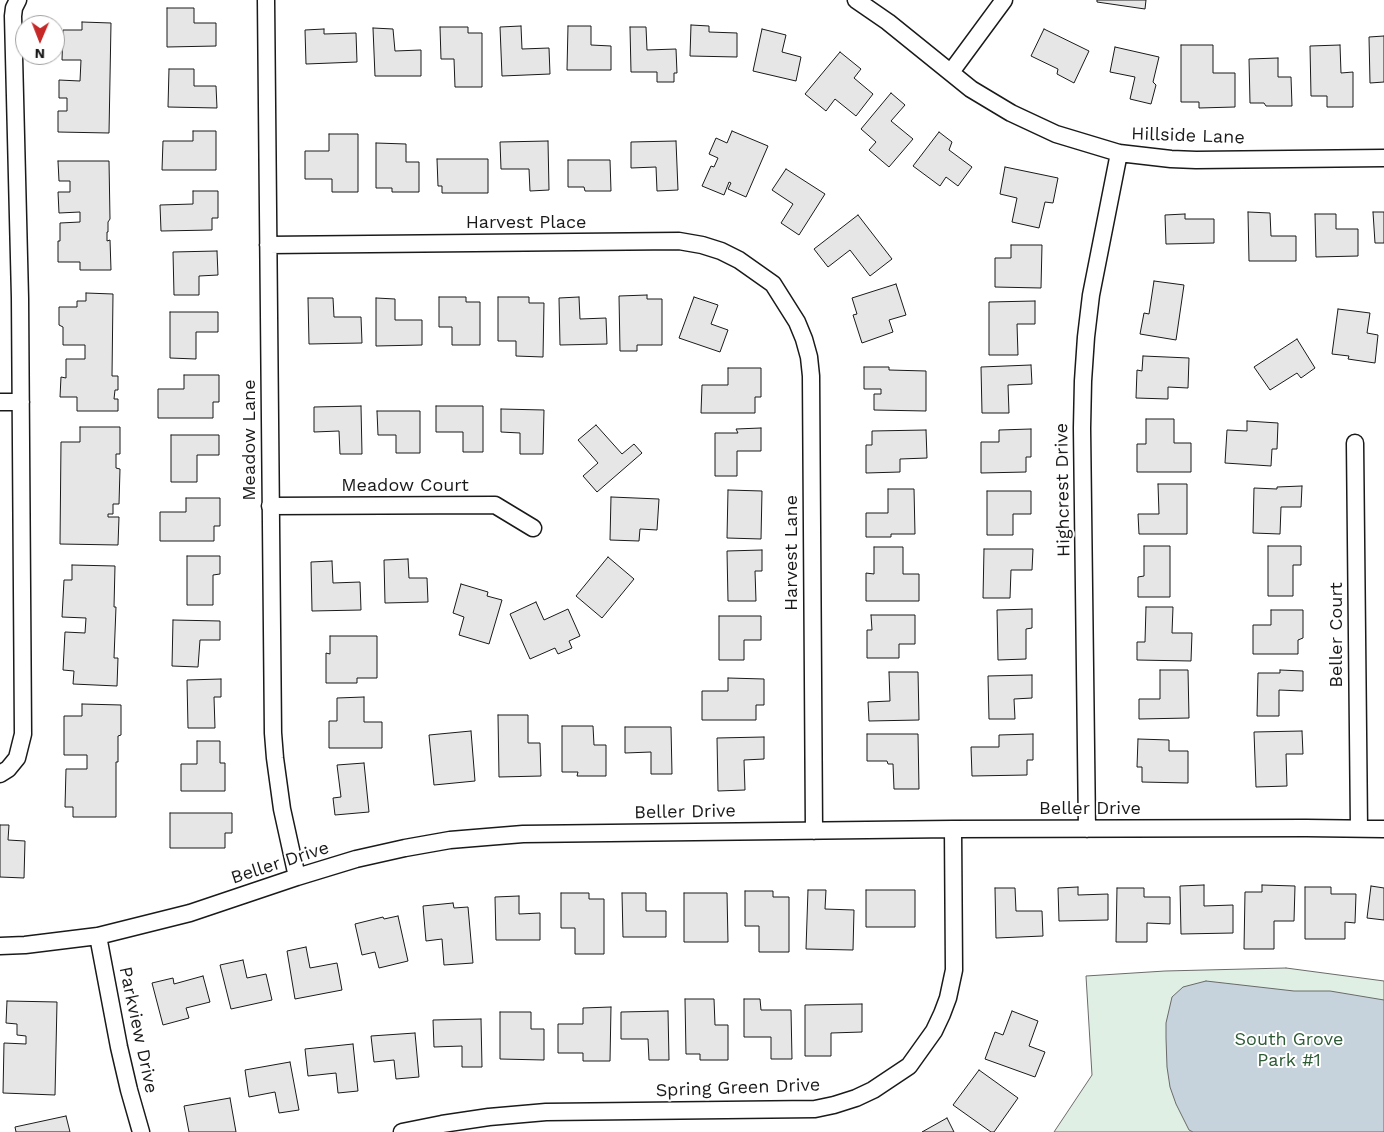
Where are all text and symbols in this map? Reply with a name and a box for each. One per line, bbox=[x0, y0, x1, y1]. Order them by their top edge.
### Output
north arrow bbox=[15, 15, 65, 65]
text: N bbox=[34, 46, 45, 62]
street label: Hillside Lane bbox=[1131, 123, 1245, 149]
street label: Harvest Place bbox=[466, 212, 586, 234]
street label: Meadow Lane bbox=[239, 379, 261, 501]
street label: Highcrest Drive bbox=[1051, 423, 1075, 557]
street label: Meadow Court bbox=[341, 475, 469, 497]
street label: Harvest Lane bbox=[781, 495, 803, 611]
street label: Beller Court bbox=[1326, 582, 1348, 688]
street label: Beller Drive bbox=[1039, 798, 1141, 820]
street label: Beller Drive bbox=[634, 800, 736, 824]
street label: Beller Drive bbox=[228, 837, 332, 889]
street label: Parkview Drive bbox=[114, 965, 162, 1095]
park label: South Grove Park #1 bbox=[1235, 1029, 1343, 1072]
street label: Spring Green Drive bbox=[655, 1074, 821, 1102]

